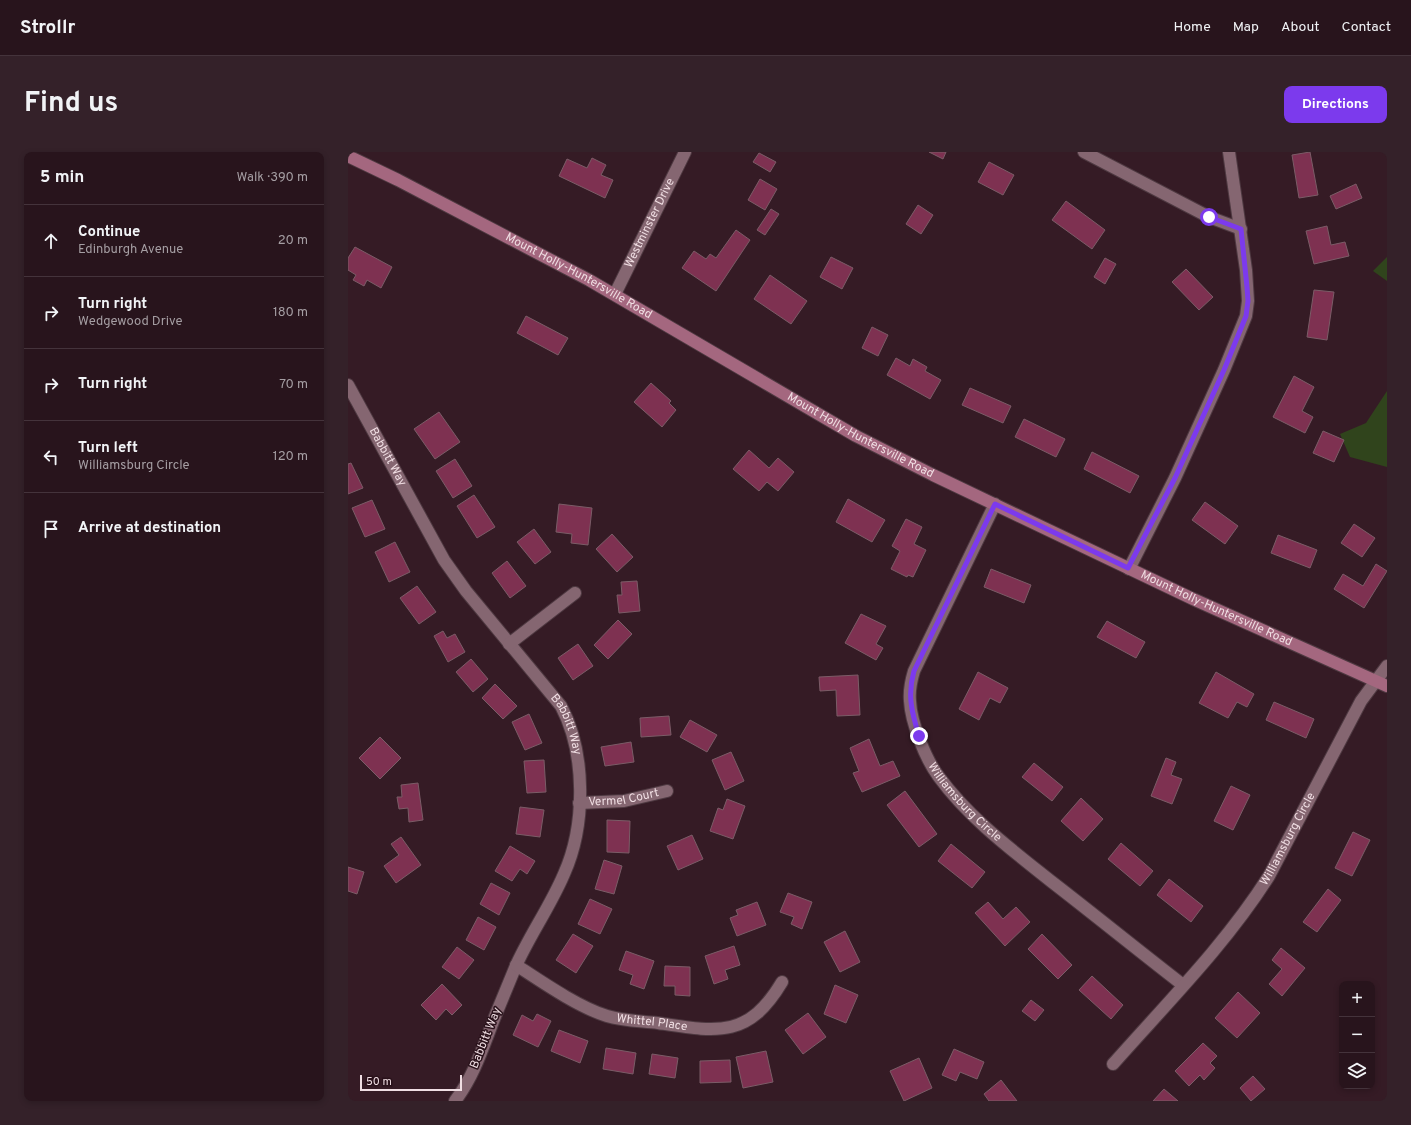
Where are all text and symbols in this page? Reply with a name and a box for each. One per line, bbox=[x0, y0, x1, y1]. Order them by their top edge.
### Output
text: Strollr bbox=[20, 16, 75, 40]
text: Home bbox=[1174, 19, 1211, 36]
text: Map bbox=[1233, 19, 1259, 36]
text: About bbox=[1281, 19, 1320, 36]
text: Contact bbox=[1342, 19, 1391, 36]
text: Find us bbox=[24, 86, 118, 122]
button: Directions bbox=[1284, 86, 1387, 123]
text: 5 min bbox=[40, 167, 84, 189]
text: Walk · 390 m bbox=[237, 170, 308, 186]
street label: Westminster Drive bbox=[621, 176, 679, 271]
route start bbox=[1200, 208, 1218, 226]
text: Continue bbox=[78, 223, 140, 242]
street label: Mount Holly-Huntersville Road bbox=[502, 229, 655, 323]
icon: ahead bbox=[40, 230, 62, 252]
text: 20 m bbox=[278, 233, 308, 249]
text: Edinburgh Avenue bbox=[78, 242, 183, 258]
text: Turn right bbox=[78, 295, 147, 314]
icon: right bbox=[40, 302, 62, 324]
text: 180 m bbox=[273, 305, 308, 321]
text: Wedgewood Drive bbox=[78, 314, 183, 330]
icon: right bbox=[40, 374, 62, 396]
text: Turn right bbox=[78, 375, 147, 394]
text: 70 m bbox=[279, 377, 308, 393]
street label: Mount Holly-Huntersville Road bbox=[784, 389, 937, 482]
street label: Babbitt Way bbox=[365, 425, 410, 489]
text: Turn left bbox=[78, 439, 138, 458]
icon: left bbox=[40, 446, 62, 468]
text: 120 m bbox=[273, 449, 308, 465]
text: Williamsburg Circle bbox=[78, 458, 190, 474]
icon: arrive bbox=[40, 518, 62, 540]
text: Arrive at destination bbox=[78, 519, 221, 538]
street label: Mount Holly-Huntersville Road bbox=[1138, 567, 1295, 650]
street label: Babbitt Way bbox=[546, 691, 585, 756]
route end bbox=[910, 727, 928, 745]
street label: Williamsburg Circle bbox=[924, 760, 1005, 846]
street label: Vermel Court bbox=[588, 785, 661, 811]
street label: Williamsburg Circle bbox=[1257, 790, 1319, 889]
map controls bbox=[1339, 981, 1375, 1089]
button: + bbox=[1339, 981, 1375, 1017]
street label: Babbitt Way bbox=[466, 1005, 506, 1071]
street label: Whittel Place bbox=[615, 1011, 688, 1035]
button: − bbox=[1339, 1017, 1375, 1053]
button: layers bbox=[1339, 1053, 1375, 1089]
scale bar bbox=[360, 1073, 462, 1092]
text: 50 m bbox=[366, 1075, 392, 1089]

